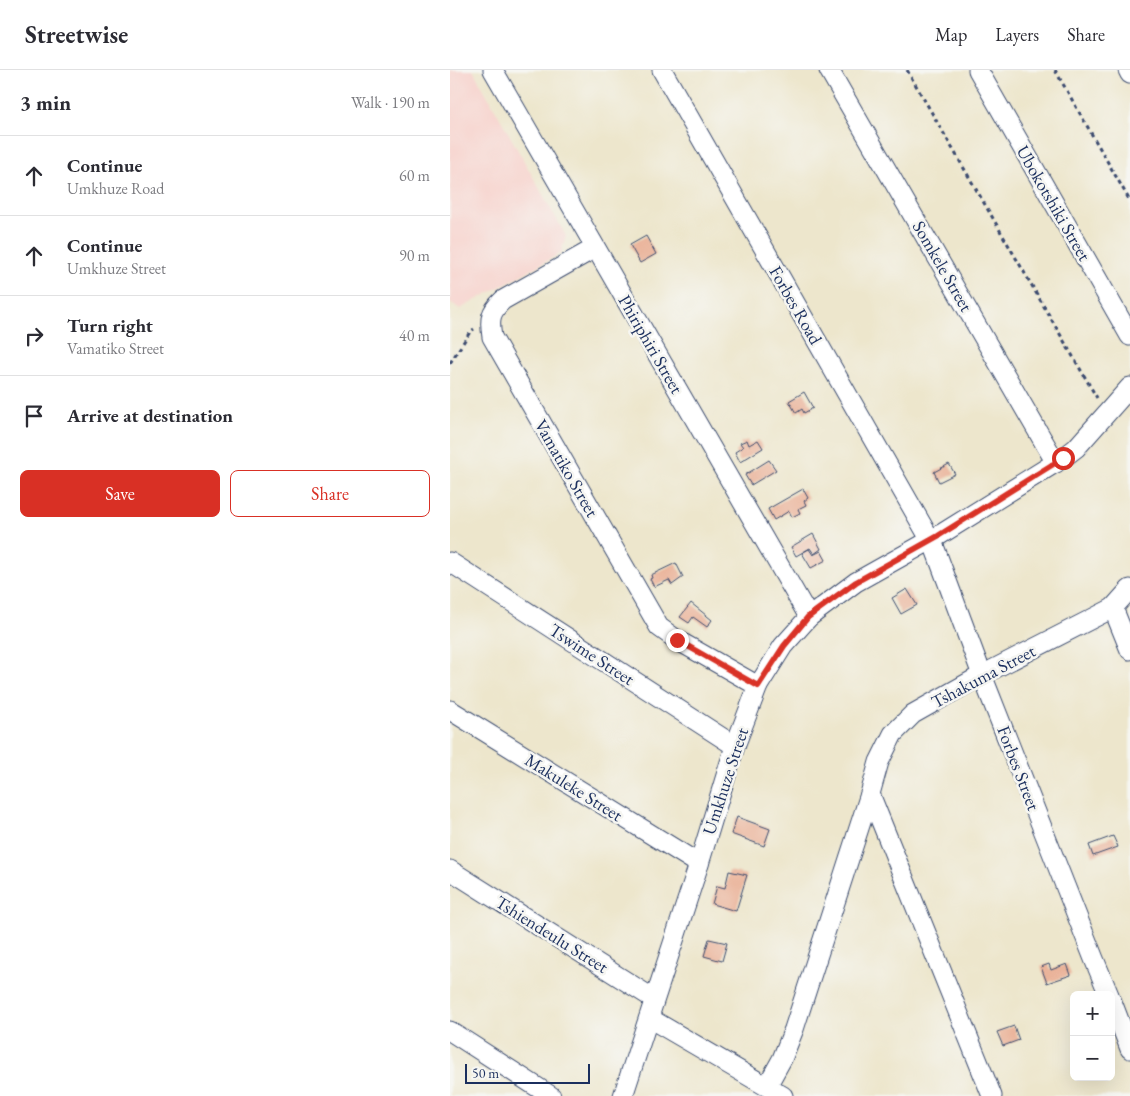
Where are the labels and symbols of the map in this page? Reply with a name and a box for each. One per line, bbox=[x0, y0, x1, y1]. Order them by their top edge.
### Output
street label: Ubokotshiki Street bbox=[1012, 141, 1097, 265]
street label: Somkele Street bbox=[908, 216, 978, 316]
street label: Forbes Road bbox=[764, 262, 828, 349]
street label: Phiriphiri Street bbox=[613, 290, 689, 398]
street label: Vamatiko Street bbox=[530, 415, 604, 521]
route start bbox=[1052, 447, 1075, 470]
street label: Tswime Street bbox=[545, 618, 639, 690]
route end bbox=[666, 629, 689, 652]
street label: Tshakuma Street bbox=[927, 639, 1039, 713]
street label: Forbes Street bbox=[992, 722, 1046, 814]
street label: Umkhuze Street bbox=[697, 724, 753, 838]
street label: Makuleke Street bbox=[521, 748, 627, 826]
street label: Tshiendeulu Street bbox=[491, 890, 613, 978]
scale bar bbox=[465, 1061, 590, 1084]

